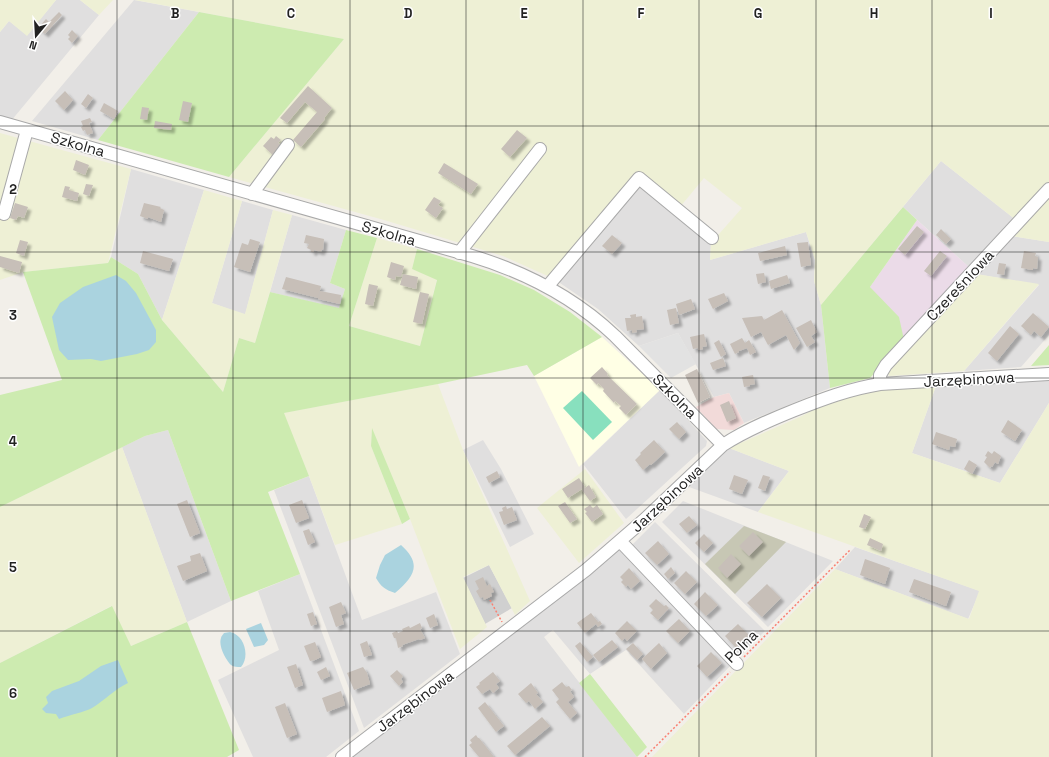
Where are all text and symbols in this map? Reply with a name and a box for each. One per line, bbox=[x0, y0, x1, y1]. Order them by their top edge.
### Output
text: B bbox=[171, 5, 180, 22]
text: C bbox=[287, 5, 295, 22]
text: D bbox=[404, 5, 413, 22]
text: E bbox=[520, 5, 528, 22]
text: F bbox=[638, 5, 645, 22]
text: G bbox=[754, 5, 762, 22]
text: H bbox=[870, 5, 878, 22]
text: I bbox=[989, 5, 993, 22]
north arrow bbox=[16, 16, 56, 56]
text: N bbox=[27, 38, 39, 53]
street label: Szkolna bbox=[49, 127, 108, 161]
text: 2 bbox=[9, 181, 17, 198]
street label: Szkolna bbox=[360, 216, 419, 250]
street label: Czereśniowa bbox=[922, 245, 998, 325]
text: 3 bbox=[9, 307, 17, 324]
street label: Jarzębinowa bbox=[923, 367, 1015, 391]
street label: Szkolna bbox=[649, 370, 702, 423]
text: 4 bbox=[9, 433, 17, 450]
street label: Jarzębinowa bbox=[627, 460, 707, 536]
text: 5 bbox=[9, 559, 17, 576]
street label: Polna bbox=[720, 625, 762, 667]
street label: Jarzębinowa bbox=[373, 666, 458, 736]
text: 6 bbox=[9, 685, 17, 702]

